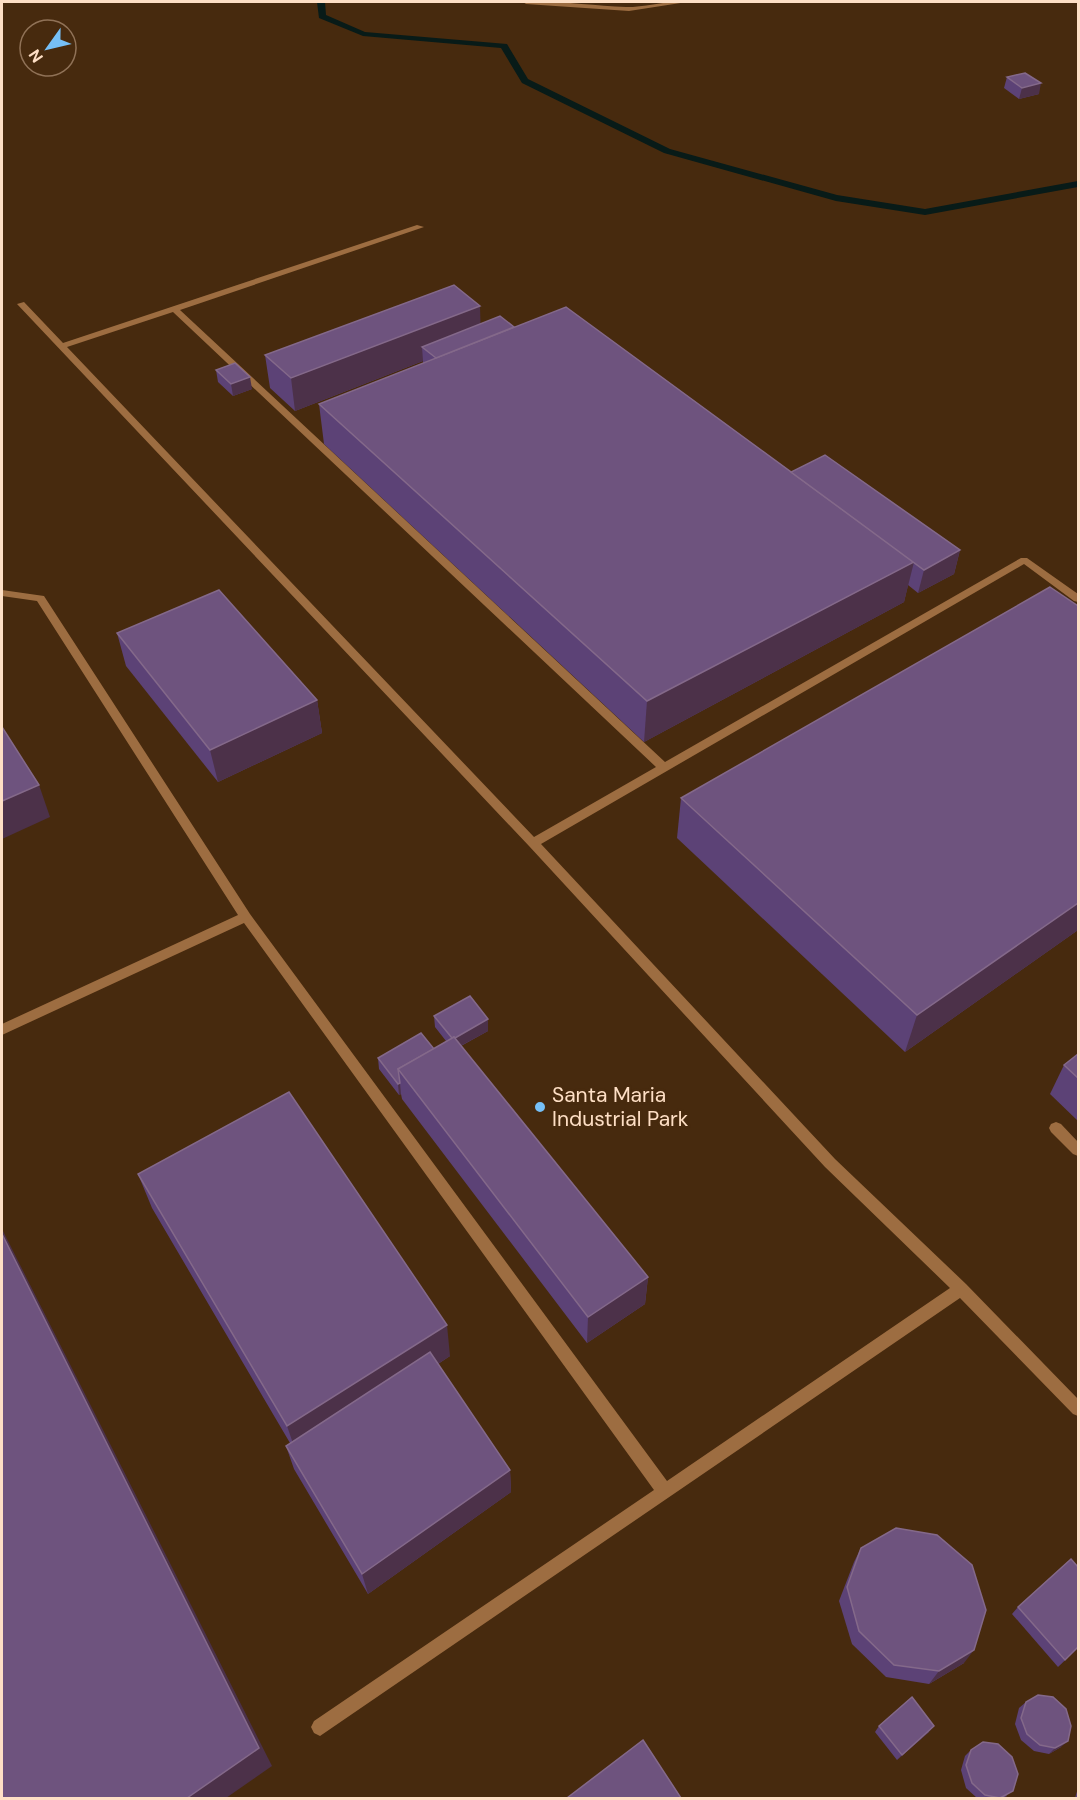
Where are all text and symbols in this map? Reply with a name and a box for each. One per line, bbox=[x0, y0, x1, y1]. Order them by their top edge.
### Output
north arrow bbox=[18, 18, 78, 78]
text: N bbox=[24, 45, 48, 67]
place label: Santa Maria Industrial Park bbox=[552, 1081, 689, 1133]
marker: Santa Maria Industrial Park bbox=[533, 1100, 547, 1114]

